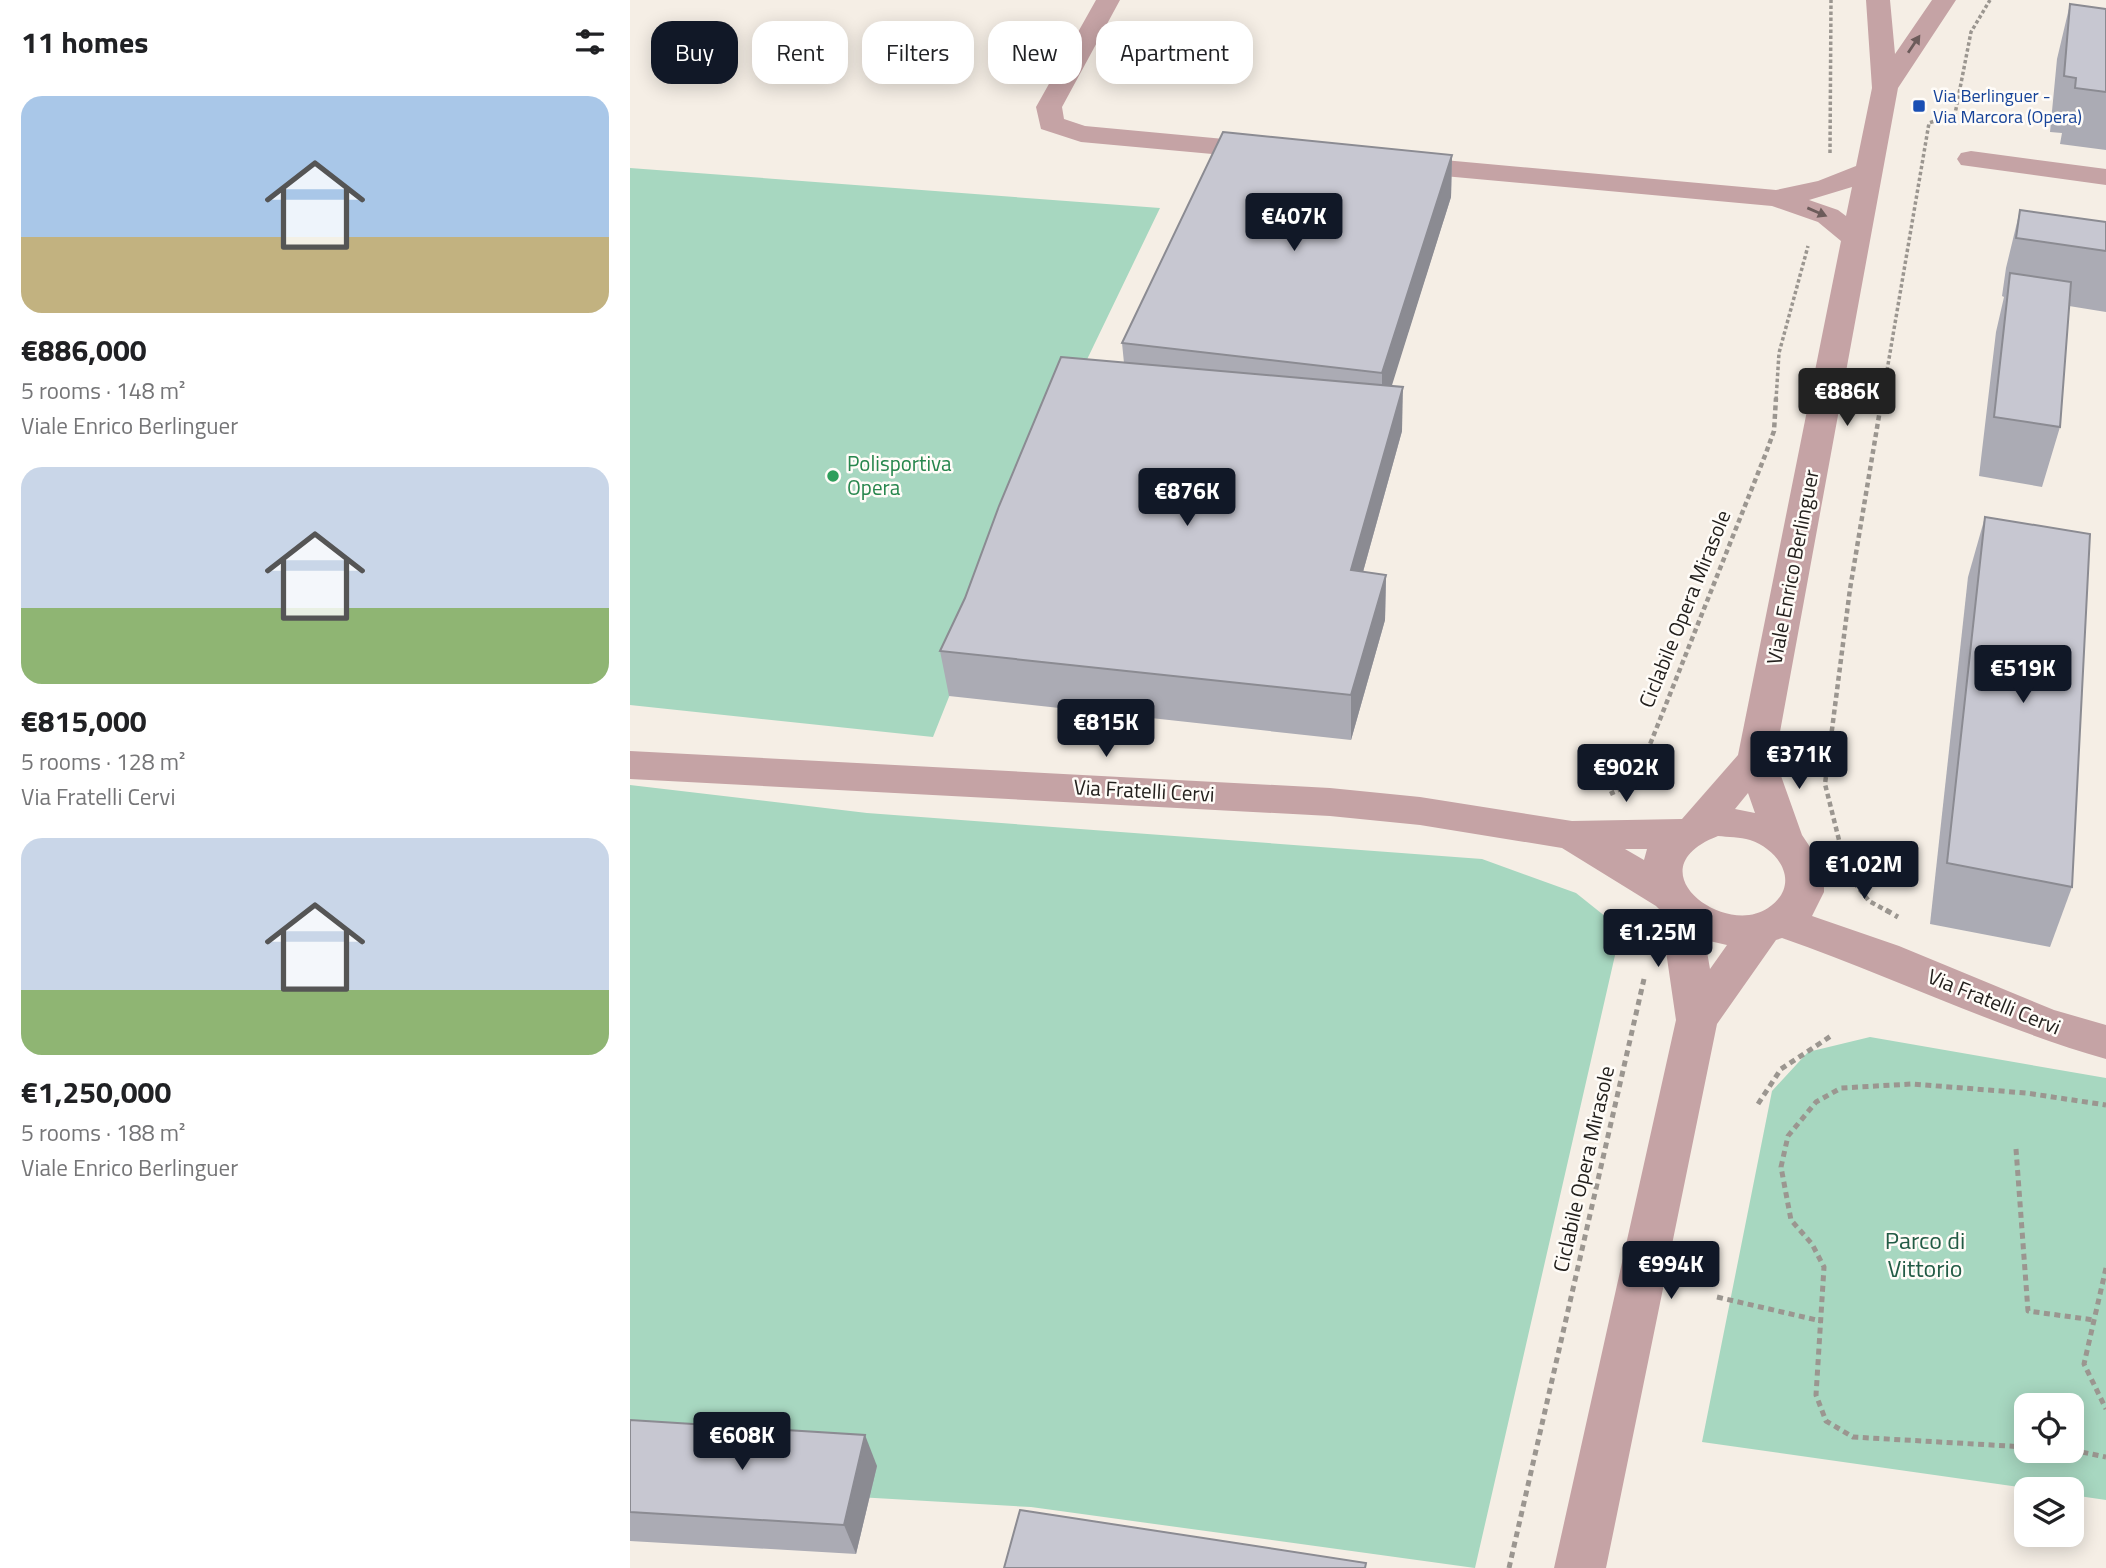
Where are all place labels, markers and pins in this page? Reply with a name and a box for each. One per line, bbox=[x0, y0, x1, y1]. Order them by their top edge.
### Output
place label: Via Berlinguer - Via Marcora (Opera) bbox=[1933, 82, 2082, 130]
marker: Via Berlinguer - Via Marcora (Opera) bbox=[1911, 98, 1927, 114]
pin: €407K bbox=[1245, 194, 1343, 253]
pin: €886K bbox=[1798, 368, 1896, 428]
place label: Polisportiva Opera bbox=[847, 447, 952, 503]
marker: Polisportiva Opera bbox=[825, 468, 841, 484]
pin: €876K bbox=[1138, 468, 1236, 528]
pin: €519K bbox=[1974, 646, 2072, 705]
pin: €815K bbox=[1057, 700, 1155, 759]
pin: €371K bbox=[1750, 732, 1848, 791]
pin: €902K bbox=[1577, 744, 1675, 804]
pin: €1.02M bbox=[1807, 842, 1921, 901]
pin: €1.25M bbox=[1601, 909, 1715, 969]
pin: €994K bbox=[1622, 1242, 1720, 1301]
pin: €608K bbox=[693, 1412, 791, 1472]

